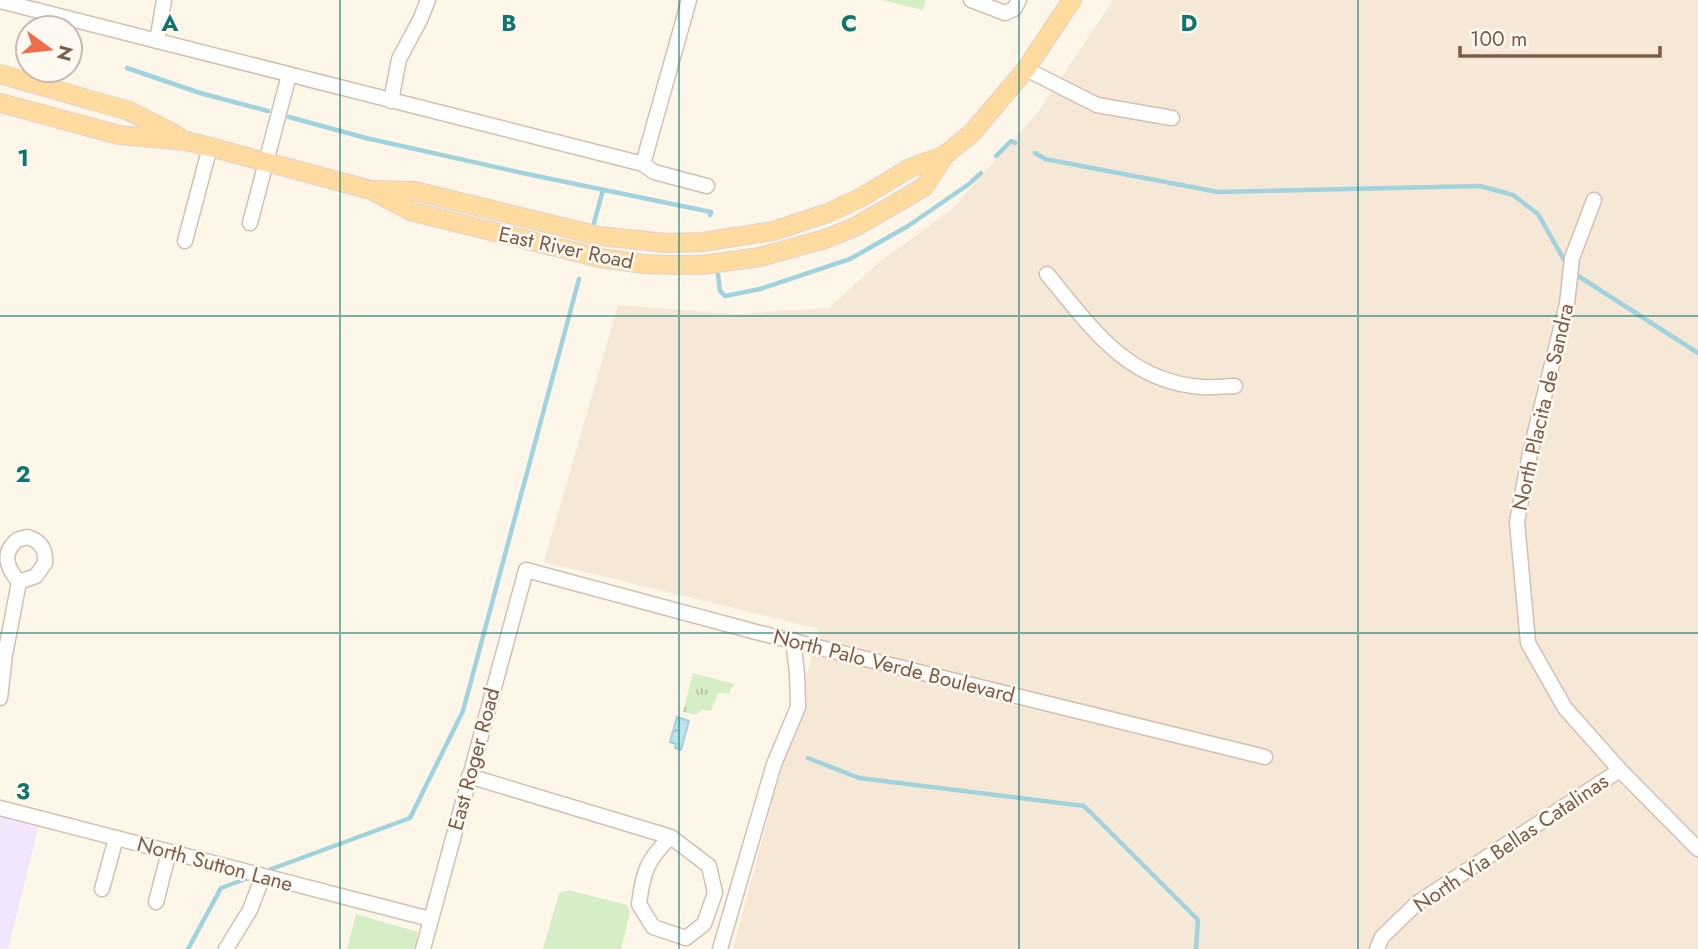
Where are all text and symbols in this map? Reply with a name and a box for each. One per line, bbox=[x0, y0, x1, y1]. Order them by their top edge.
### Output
text: A bbox=[161, 6, 179, 40]
text: B bbox=[501, 6, 517, 40]
text: C bbox=[841, 6, 857, 40]
text: D bbox=[1181, 6, 1198, 40]
north arrow bbox=[14, 14, 84, 84]
scale bar bbox=[1460, 14, 1660, 58]
text: 100 m bbox=[1470, 24, 1527, 54]
text: N bbox=[50, 42, 80, 64]
text: 1 bbox=[17, 141, 29, 175]
street label: East River Road bbox=[496, 219, 636, 277]
street label: North Placita de Sandra bbox=[1505, 300, 1581, 514]
text: 2 bbox=[15, 457, 31, 491]
street label: North Palo Verde Boulevard bbox=[770, 621, 1018, 711]
street label: East Roger Road bbox=[441, 684, 507, 834]
street label: North Via Bellas Catalinas bbox=[1407, 766, 1615, 920]
text: 3 bbox=[16, 774, 30, 808]
street label: North Sutton Lane bbox=[134, 829, 296, 899]

